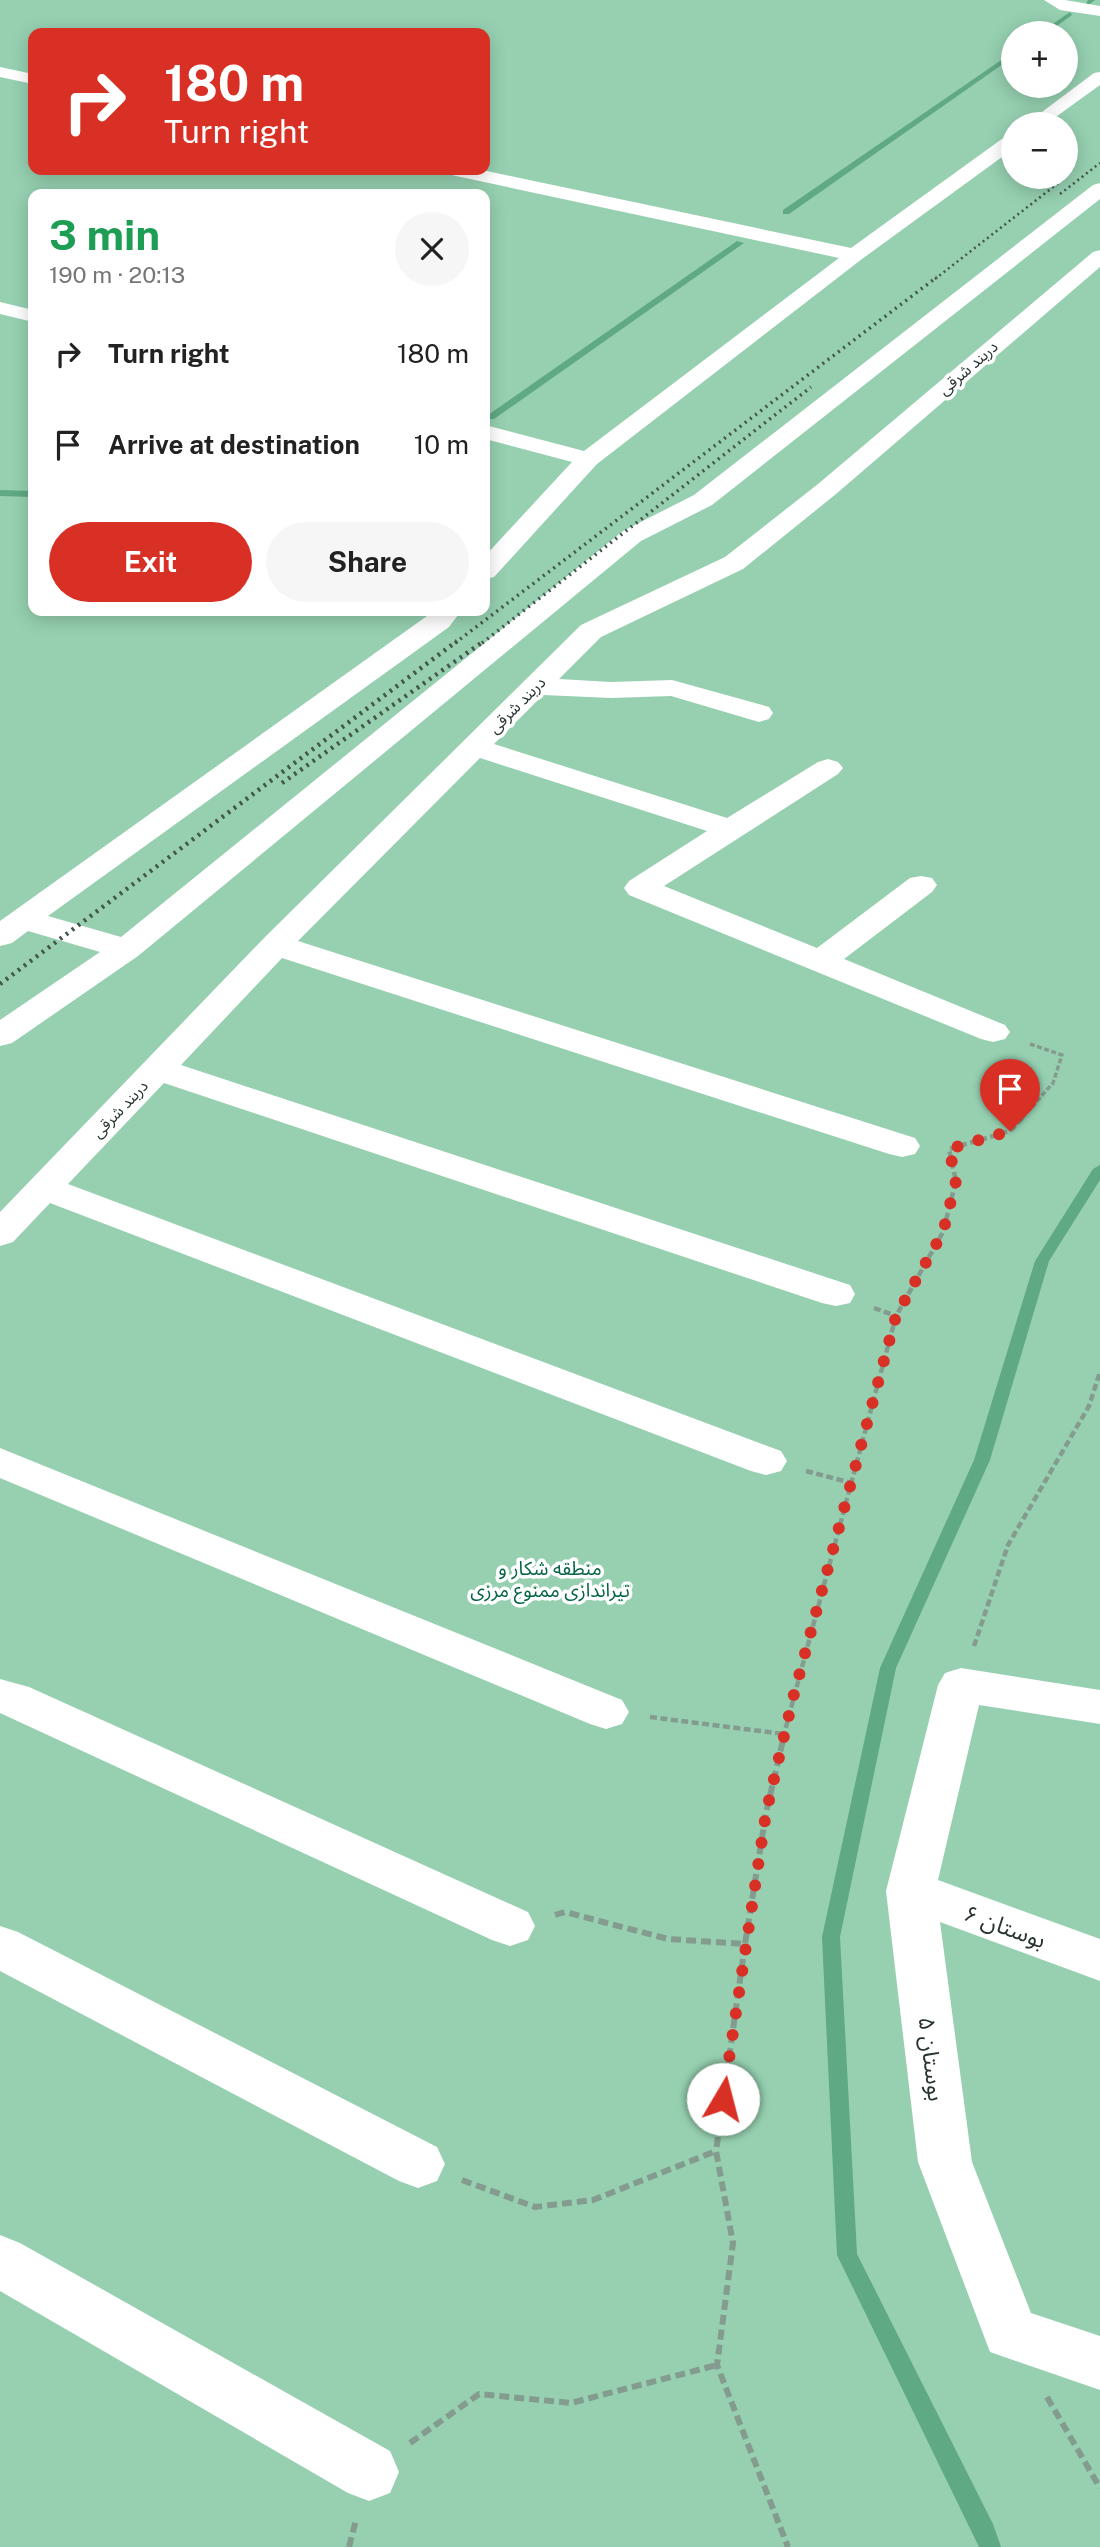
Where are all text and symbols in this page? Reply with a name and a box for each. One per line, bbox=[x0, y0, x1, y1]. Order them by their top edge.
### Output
map controls bbox=[1001, 21, 1078, 189]
button: + bbox=[1001, 21, 1078, 98]
text: 180 m bbox=[164, 54, 304, 112]
icon: right bbox=[49, 56, 140, 147]
button: − bbox=[1001, 112, 1078, 189]
text: Turn right bbox=[164, 113, 309, 150]
text: 3 min bbox=[49, 210, 160, 259]
button: close bbox=[395, 212, 469, 286]
text: 190 m · 20:13 bbox=[49, 261, 185, 288]
icon: right bbox=[49, 335, 87, 373]
street label: دربند شرقی bbox=[934, 337, 1002, 399]
text: Turn right bbox=[108, 338, 230, 369]
text: 180 m bbox=[397, 338, 469, 369]
icon: arrive bbox=[49, 426, 87, 464]
text: Arrive at destination bbox=[108, 429, 360, 460]
text: 10 m bbox=[414, 429, 469, 460]
button: Exit bbox=[49, 522, 252, 602]
button: Share bbox=[266, 522, 469, 602]
street label: دربند شرقی bbox=[485, 673, 549, 737]
pin bbox=[980, 1059, 1040, 1131]
icon: arrive bbox=[991, 1070, 1029, 1108]
street label: دربند شرقی bbox=[88, 1076, 152, 1142]
park label: منطقه شکار و تیراندازی ممنوع مرزی bbox=[470, 1557, 630, 1604]
street label: بوستان ۶ bbox=[960, 1899, 1049, 1954]
street label: بوستان ۵ bbox=[912, 2015, 951, 2103]
position arrow bbox=[686, 2062, 760, 2136]

